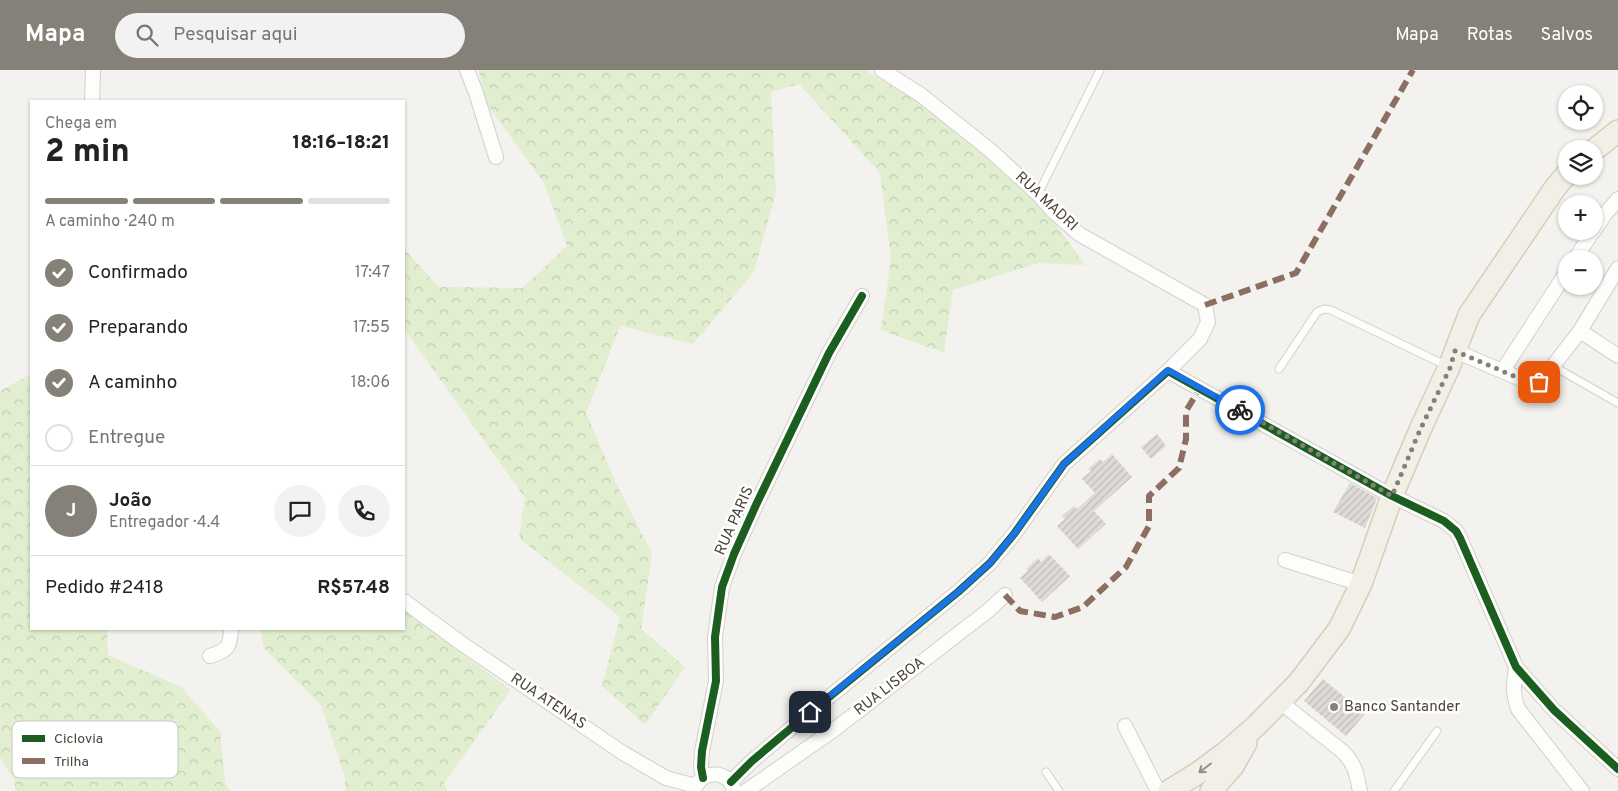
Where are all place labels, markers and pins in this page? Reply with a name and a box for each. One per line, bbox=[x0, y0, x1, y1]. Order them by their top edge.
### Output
pin bbox=[1518, 361, 1560, 403]
pin bbox=[789, 691, 831, 733]
place label: Banco Santander bbox=[1344, 698, 1460, 717]
marker: Banco Santander bbox=[1328, 701, 1340, 713]

